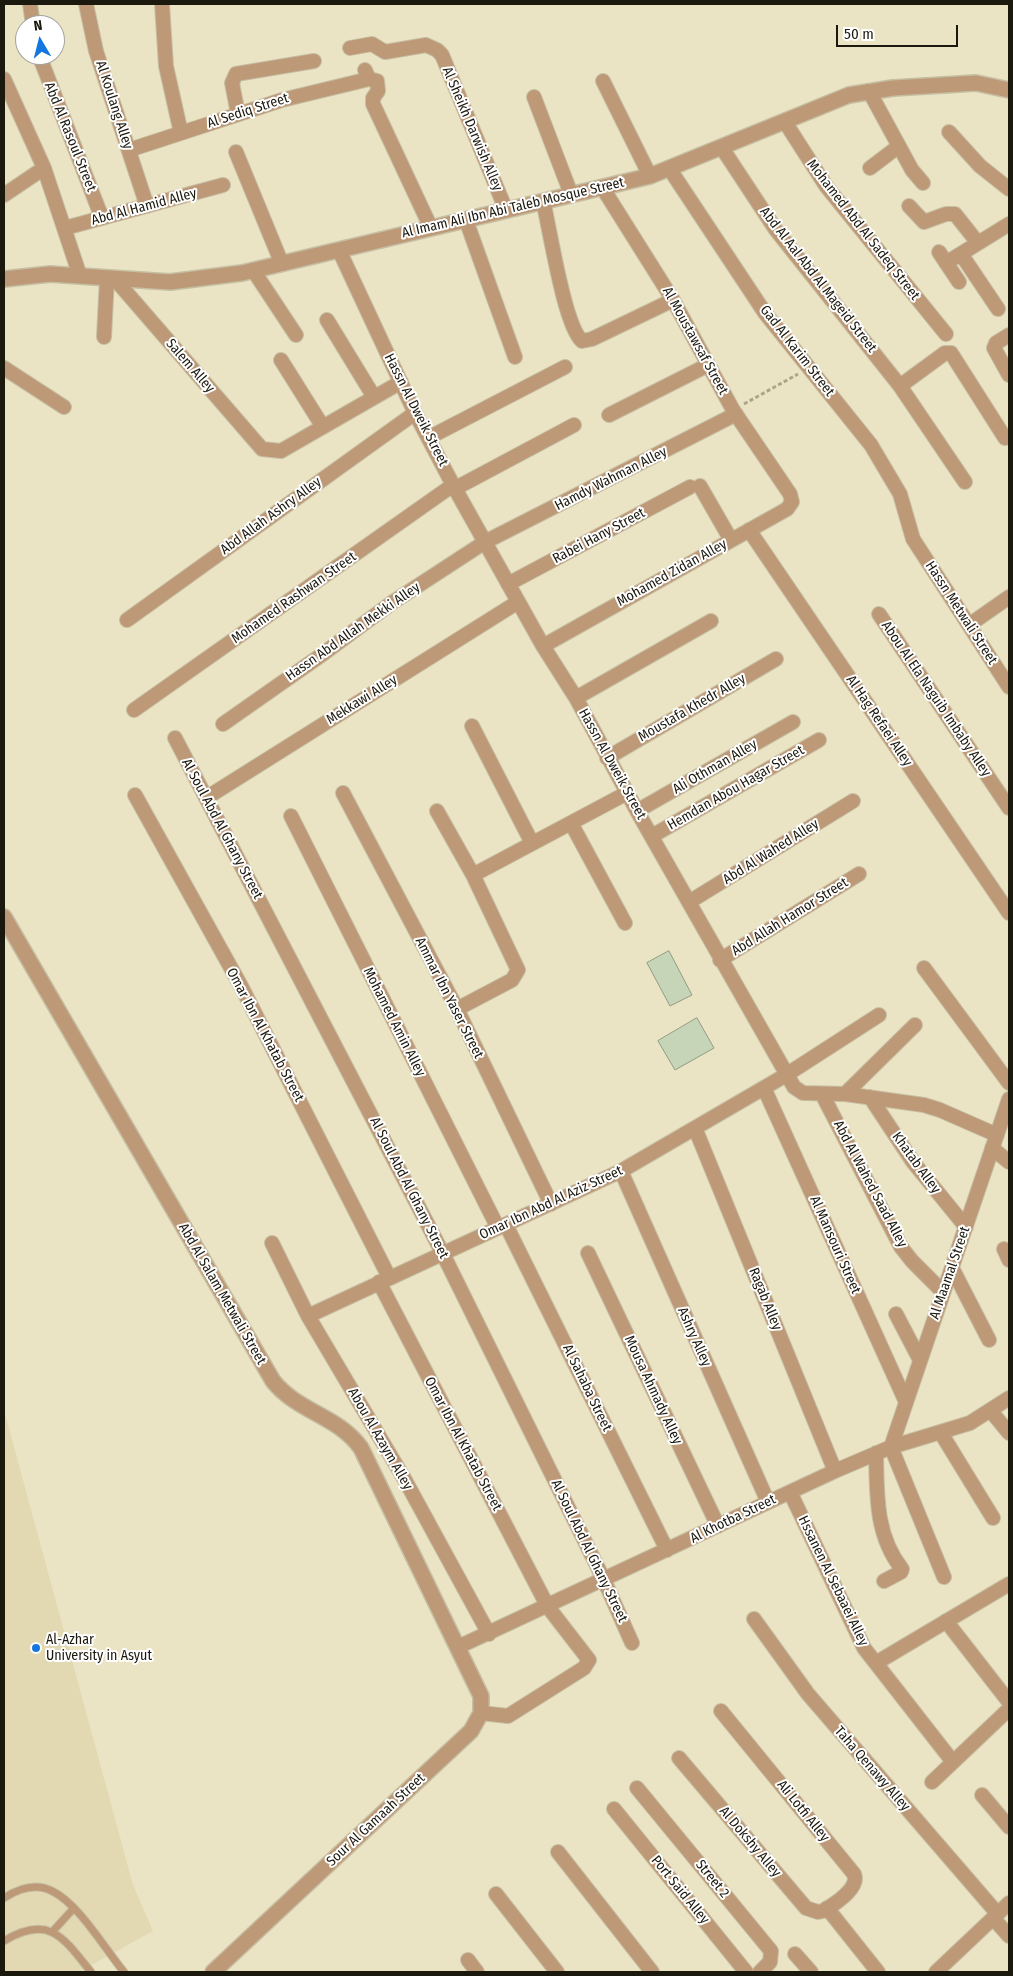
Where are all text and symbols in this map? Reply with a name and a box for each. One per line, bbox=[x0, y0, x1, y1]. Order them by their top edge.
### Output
north arrow bbox=[15, 15, 65, 65]
scale bar bbox=[838, 15, 960, 47]
text: N bbox=[33, 17, 43, 35]
text: 50 m bbox=[844, 25, 874, 43]
street label: Al Koulang Alley bbox=[92, 59, 136, 151]
street label: Al Sheikh Darwish Alley bbox=[438, 64, 506, 194]
street label: Abd Al Rasoul Street bbox=[40, 80, 100, 194]
street label: Al Sediq Street bbox=[205, 90, 291, 132]
street label: Mohamed Abd Al Sadeq Street bbox=[803, 156, 923, 304]
street label: Al Imam Ali Ibn Abi Taleb Mosque Street bbox=[400, 174, 626, 242]
street label: Abd Al Hamid Alley bbox=[90, 185, 198, 229]
street label: Abd Al Aal Abd Al Mageid Street bbox=[756, 204, 880, 356]
street label: Al Moustawsaf Street bbox=[659, 284, 731, 398]
street label: Gad Al Karim Street bbox=[756, 302, 838, 400]
street label: Salem Alley bbox=[162, 336, 218, 396]
street label: Hassn Al Dweik Street bbox=[380, 351, 452, 469]
street label: Hamdy Wahman Alley bbox=[552, 443, 670, 515]
street label: Abd Allah Ashry Alley bbox=[217, 474, 325, 558]
street label: Rabei Hany Street bbox=[550, 505, 648, 567]
street label: Mohamed Zidan Alley bbox=[614, 536, 730, 610]
street label: Mohamed Rashwan Street bbox=[228, 549, 360, 647]
street label: Hassn Metwali Street bbox=[921, 558, 1001, 668]
street label: Hassn Abd Allah Mekki Alley bbox=[283, 579, 423, 685]
street label: Abou Al Ela Naguib Imbaby Alley bbox=[878, 618, 994, 780]
street label: Moustafa Khedr Alley bbox=[635, 670, 749, 746]
street label: Mekkawi Alley bbox=[324, 672, 400, 728]
street label: Al Hag Refaei Alley bbox=[842, 672, 916, 770]
street label: Hassn Al Dweik Street bbox=[575, 706, 649, 822]
street label: Ali Othman Alley bbox=[670, 736, 760, 798]
street label: Hemdan Abou Hagar Street bbox=[665, 742, 807, 834]
street label: Al Soul Abd Al Ghany Street bbox=[178, 756, 266, 902]
street label: Abd Al Wahed Alley bbox=[720, 816, 822, 888]
street label: Abd Allah Hamor Street bbox=[729, 874, 851, 960]
street label: Ammar Ibn Yaser Street bbox=[411, 935, 487, 1061]
street label: Omar Ibn Al Khatab Street bbox=[223, 965, 307, 1105]
street label: Mohamed Amin Alley bbox=[359, 965, 429, 1079]
street label: Al Soul Abd Al Ghany Street bbox=[366, 1115, 452, 1261]
street label: Abd Al Wahed Saad Alley bbox=[829, 1118, 911, 1250]
street label: Khatab Alley bbox=[888, 1129, 944, 1197]
street label: Omar Ibn Abd Al Aziz Street bbox=[477, 1162, 625, 1244]
street label: Al Mansouri Street bbox=[806, 1193, 864, 1297]
street label: Abd Al Salam Metwali Street bbox=[175, 1220, 269, 1368]
street label: Al Maamal Street bbox=[926, 1224, 974, 1322]
street label: Ragab Alley bbox=[745, 1265, 785, 1333]
street label: Ashry Alley bbox=[674, 1305, 714, 1369]
street label: Mousa Ahmady Alley bbox=[620, 1333, 686, 1447]
street label: Al Sahaba Street bbox=[559, 1342, 615, 1434]
street label: Omar Ibn Al Khatab Street bbox=[421, 1374, 505, 1514]
street label: Abou Al Azaym Alley bbox=[344, 1385, 416, 1493]
street label: Al Soul Abd Al Ghany Street bbox=[547, 1477, 631, 1625]
street label: Al Khotba Street bbox=[688, 1491, 778, 1547]
street label: Hssanen Al Sebaaei Alley bbox=[794, 1513, 872, 1649]
place label: Al-Azhar University in Asyut bbox=[46, 1632, 152, 1664]
marker: Al-Azhar University in Asyut bbox=[30, 1642, 42, 1654]
street label: Taha Qenawy Alley bbox=[831, 1723, 913, 1815]
street label: Sour Al Gamaah Street bbox=[323, 1770, 429, 1870]
street label: Ali Lotfi Alley bbox=[773, 1777, 833, 1845]
street label: Al Dokshy Alley bbox=[716, 1803, 784, 1881]
street label: Port Said Alley bbox=[647, 1852, 713, 1928]
street label: Street 2 bbox=[692, 1857, 732, 1901]

